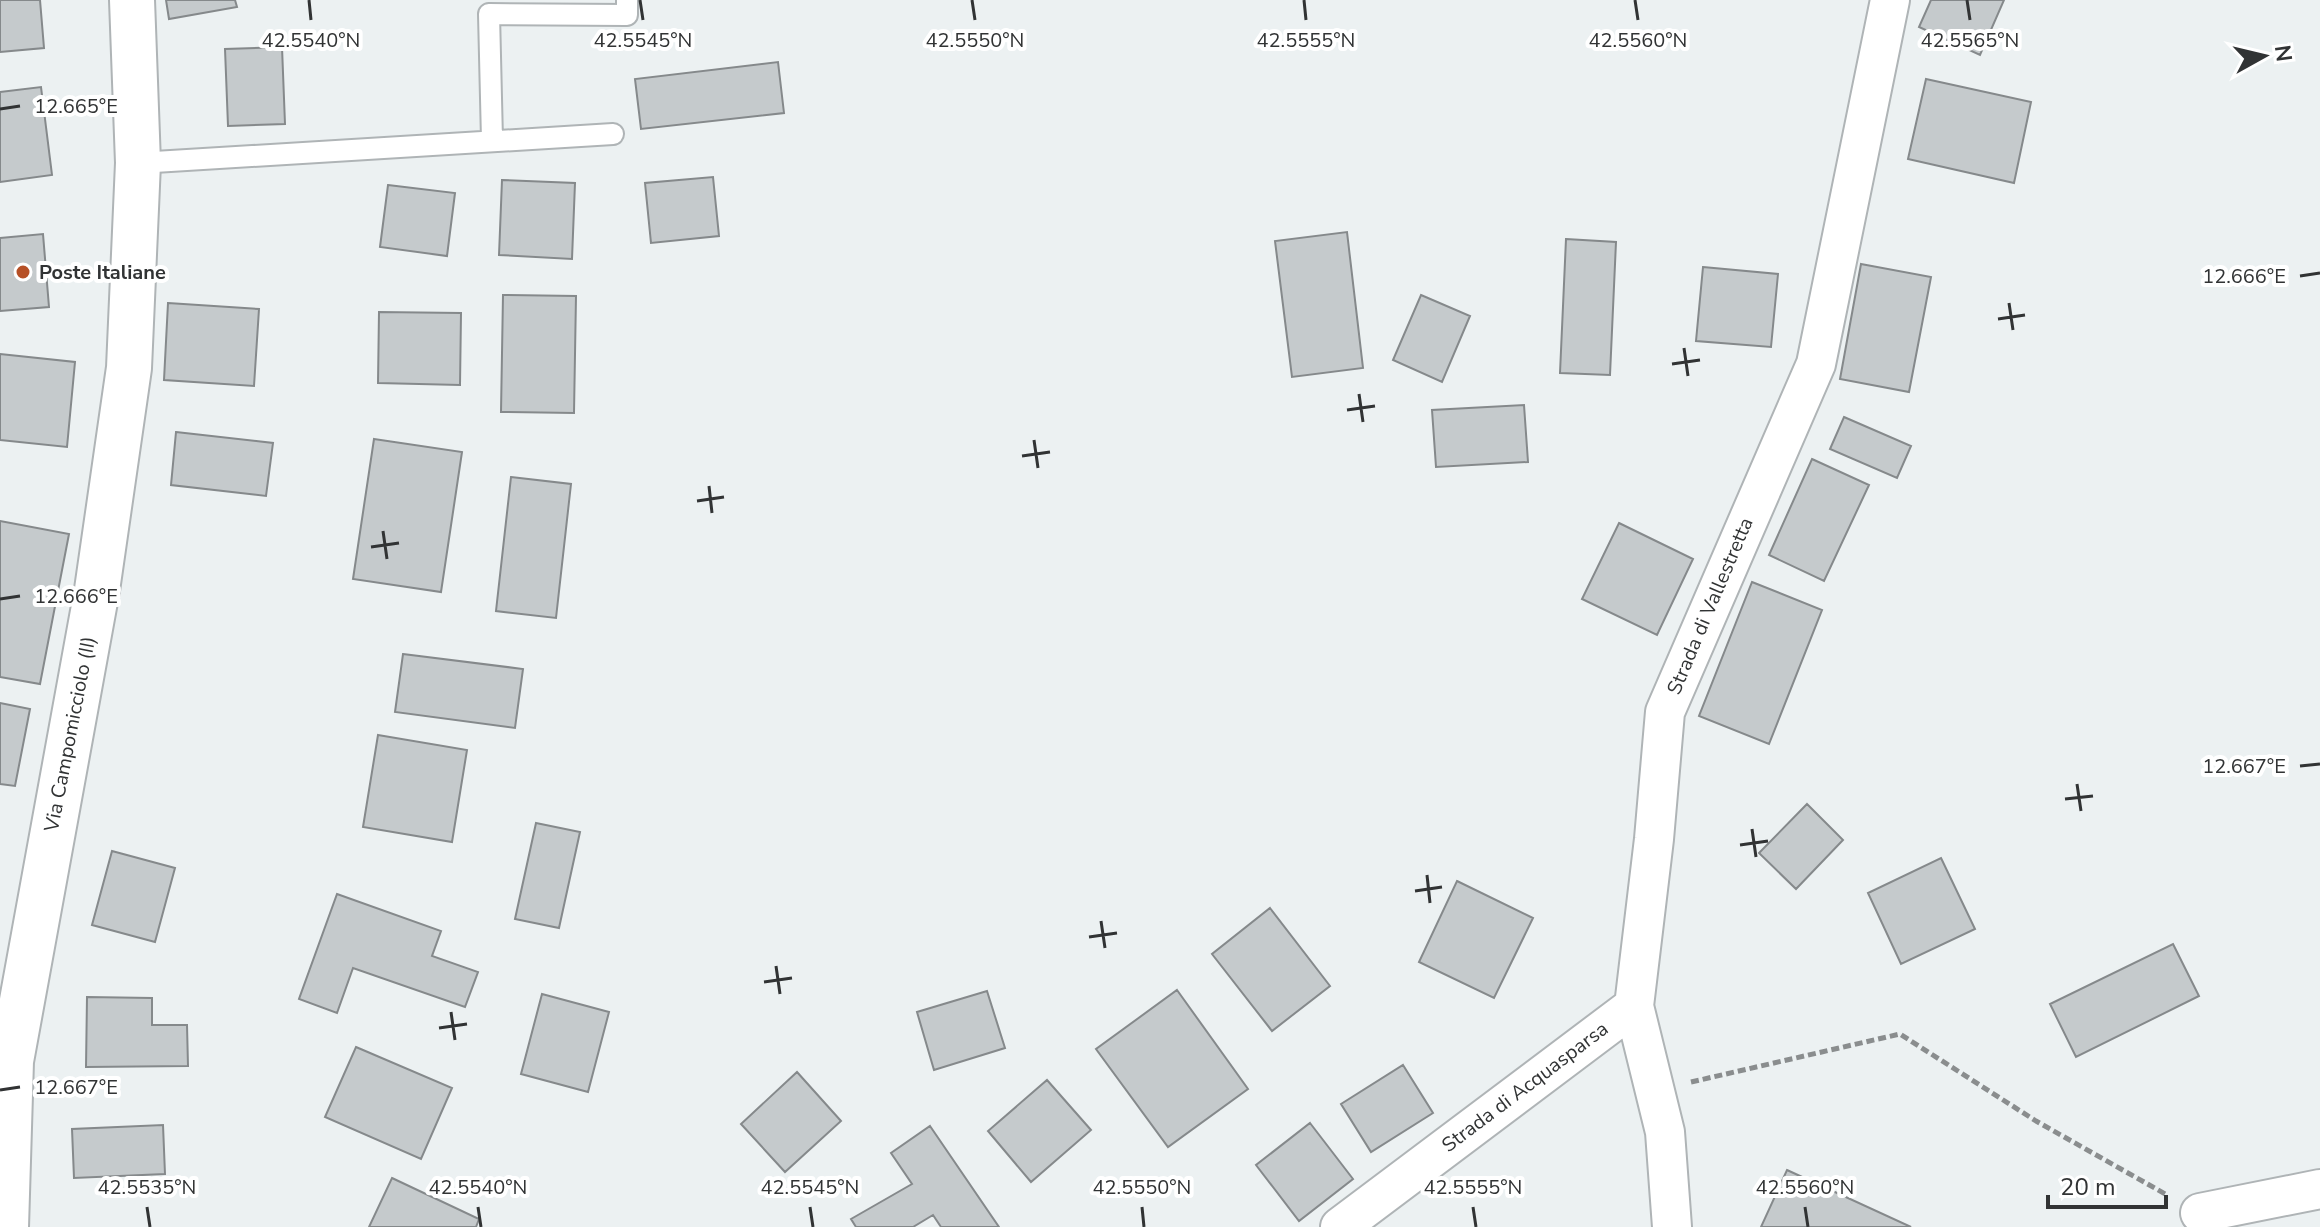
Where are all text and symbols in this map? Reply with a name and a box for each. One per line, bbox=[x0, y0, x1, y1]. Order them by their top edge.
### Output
north arrow bbox=[2224, 16, 2304, 96]
text: 42.5540°N bbox=[262, 27, 360, 54]
text: 42.5545°N bbox=[594, 27, 692, 54]
text: 42.5550°N bbox=[926, 27, 1024, 54]
text: 42.5555°N bbox=[1257, 27, 1355, 54]
text: 42.5560°N bbox=[1589, 27, 1687, 54]
text: 42.5565°N bbox=[1921, 27, 2019, 54]
text: N bbox=[2267, 43, 2299, 64]
text: 12.665°E bbox=[34, 93, 118, 120]
place label: Poste Italiane bbox=[39, 259, 166, 286]
marker: Poste Italiane bbox=[14, 263, 32, 281]
text: 12.666°E bbox=[2202, 263, 2286, 290]
street label: Strada di Vallestretta bbox=[1660, 513, 1760, 699]
text: 12.666°E bbox=[34, 583, 118, 610]
street label: Via Campomicciolo (II) bbox=[38, 634, 102, 835]
text: 12.667°E bbox=[2202, 753, 2286, 780]
street label: Strada di Acquasparsa bbox=[1436, 1015, 1614, 1159]
text: 12.667°E bbox=[34, 1074, 118, 1101]
scale bar bbox=[2048, 1159, 2166, 1209]
text: 20 m bbox=[2060, 1171, 2116, 1203]
text: 42.5535°N bbox=[98, 1174, 196, 1201]
text: 42.5540°N bbox=[429, 1174, 527, 1201]
text: 42.5545°N bbox=[761, 1174, 859, 1201]
text: 42.5550°N bbox=[1093, 1174, 1191, 1201]
text: 42.5555°N bbox=[1424, 1174, 1522, 1201]
text: 42.5560°N bbox=[1756, 1174, 1854, 1201]

